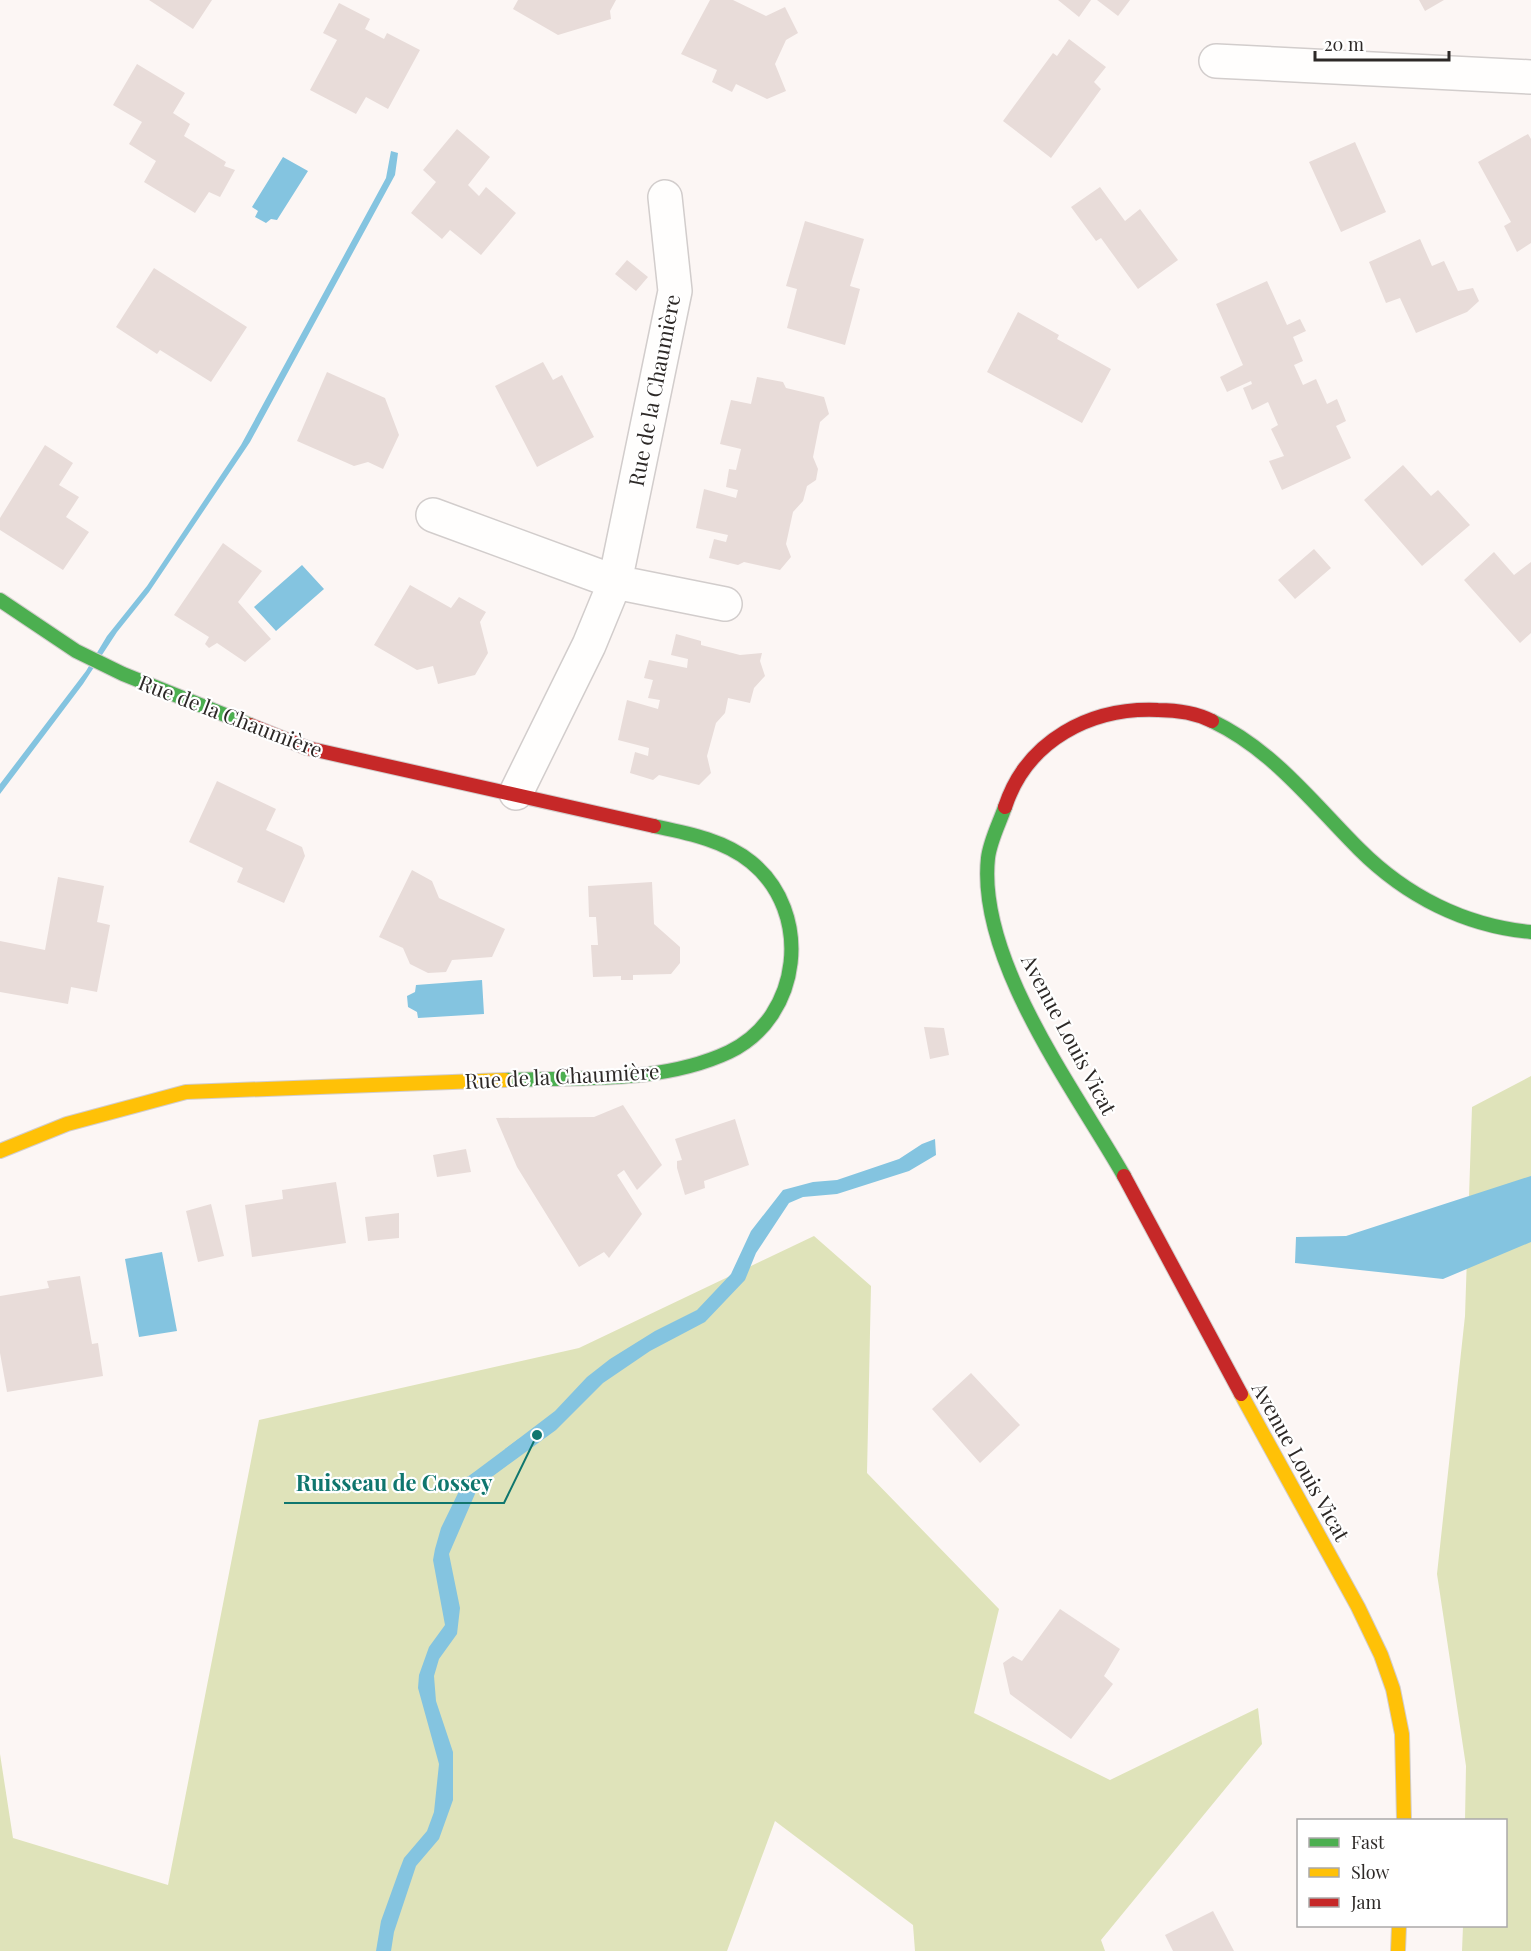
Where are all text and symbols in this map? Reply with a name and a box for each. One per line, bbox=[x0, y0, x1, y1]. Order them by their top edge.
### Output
scale bar bbox=[1315, 24, 1448, 62]
text: 20 m bbox=[1324, 32, 1364, 56]
street label: Rue de la Chaumière bbox=[621, 292, 685, 488]
street label: Rue de la Chaumière bbox=[135, 667, 327, 763]
street label: Avenue Louis Vicat bbox=[1015, 948, 1124, 1119]
street label: Rue de la Chaumière bbox=[464, 1056, 660, 1094]
street label: Avenue Louis Vicat bbox=[1246, 1376, 1358, 1546]
callout: Ruisseau de Cossey bbox=[284, 1463, 504, 1503]
text: Ruisseau de Cossey bbox=[296, 1467, 493, 1497]
legend bbox=[1297, 1819, 1507, 1927]
text: Fast bbox=[1351, 1830, 1385, 1854]
text: Slow bbox=[1351, 1860, 1389, 1884]
text: Jam bbox=[1350, 1890, 1381, 1914]

